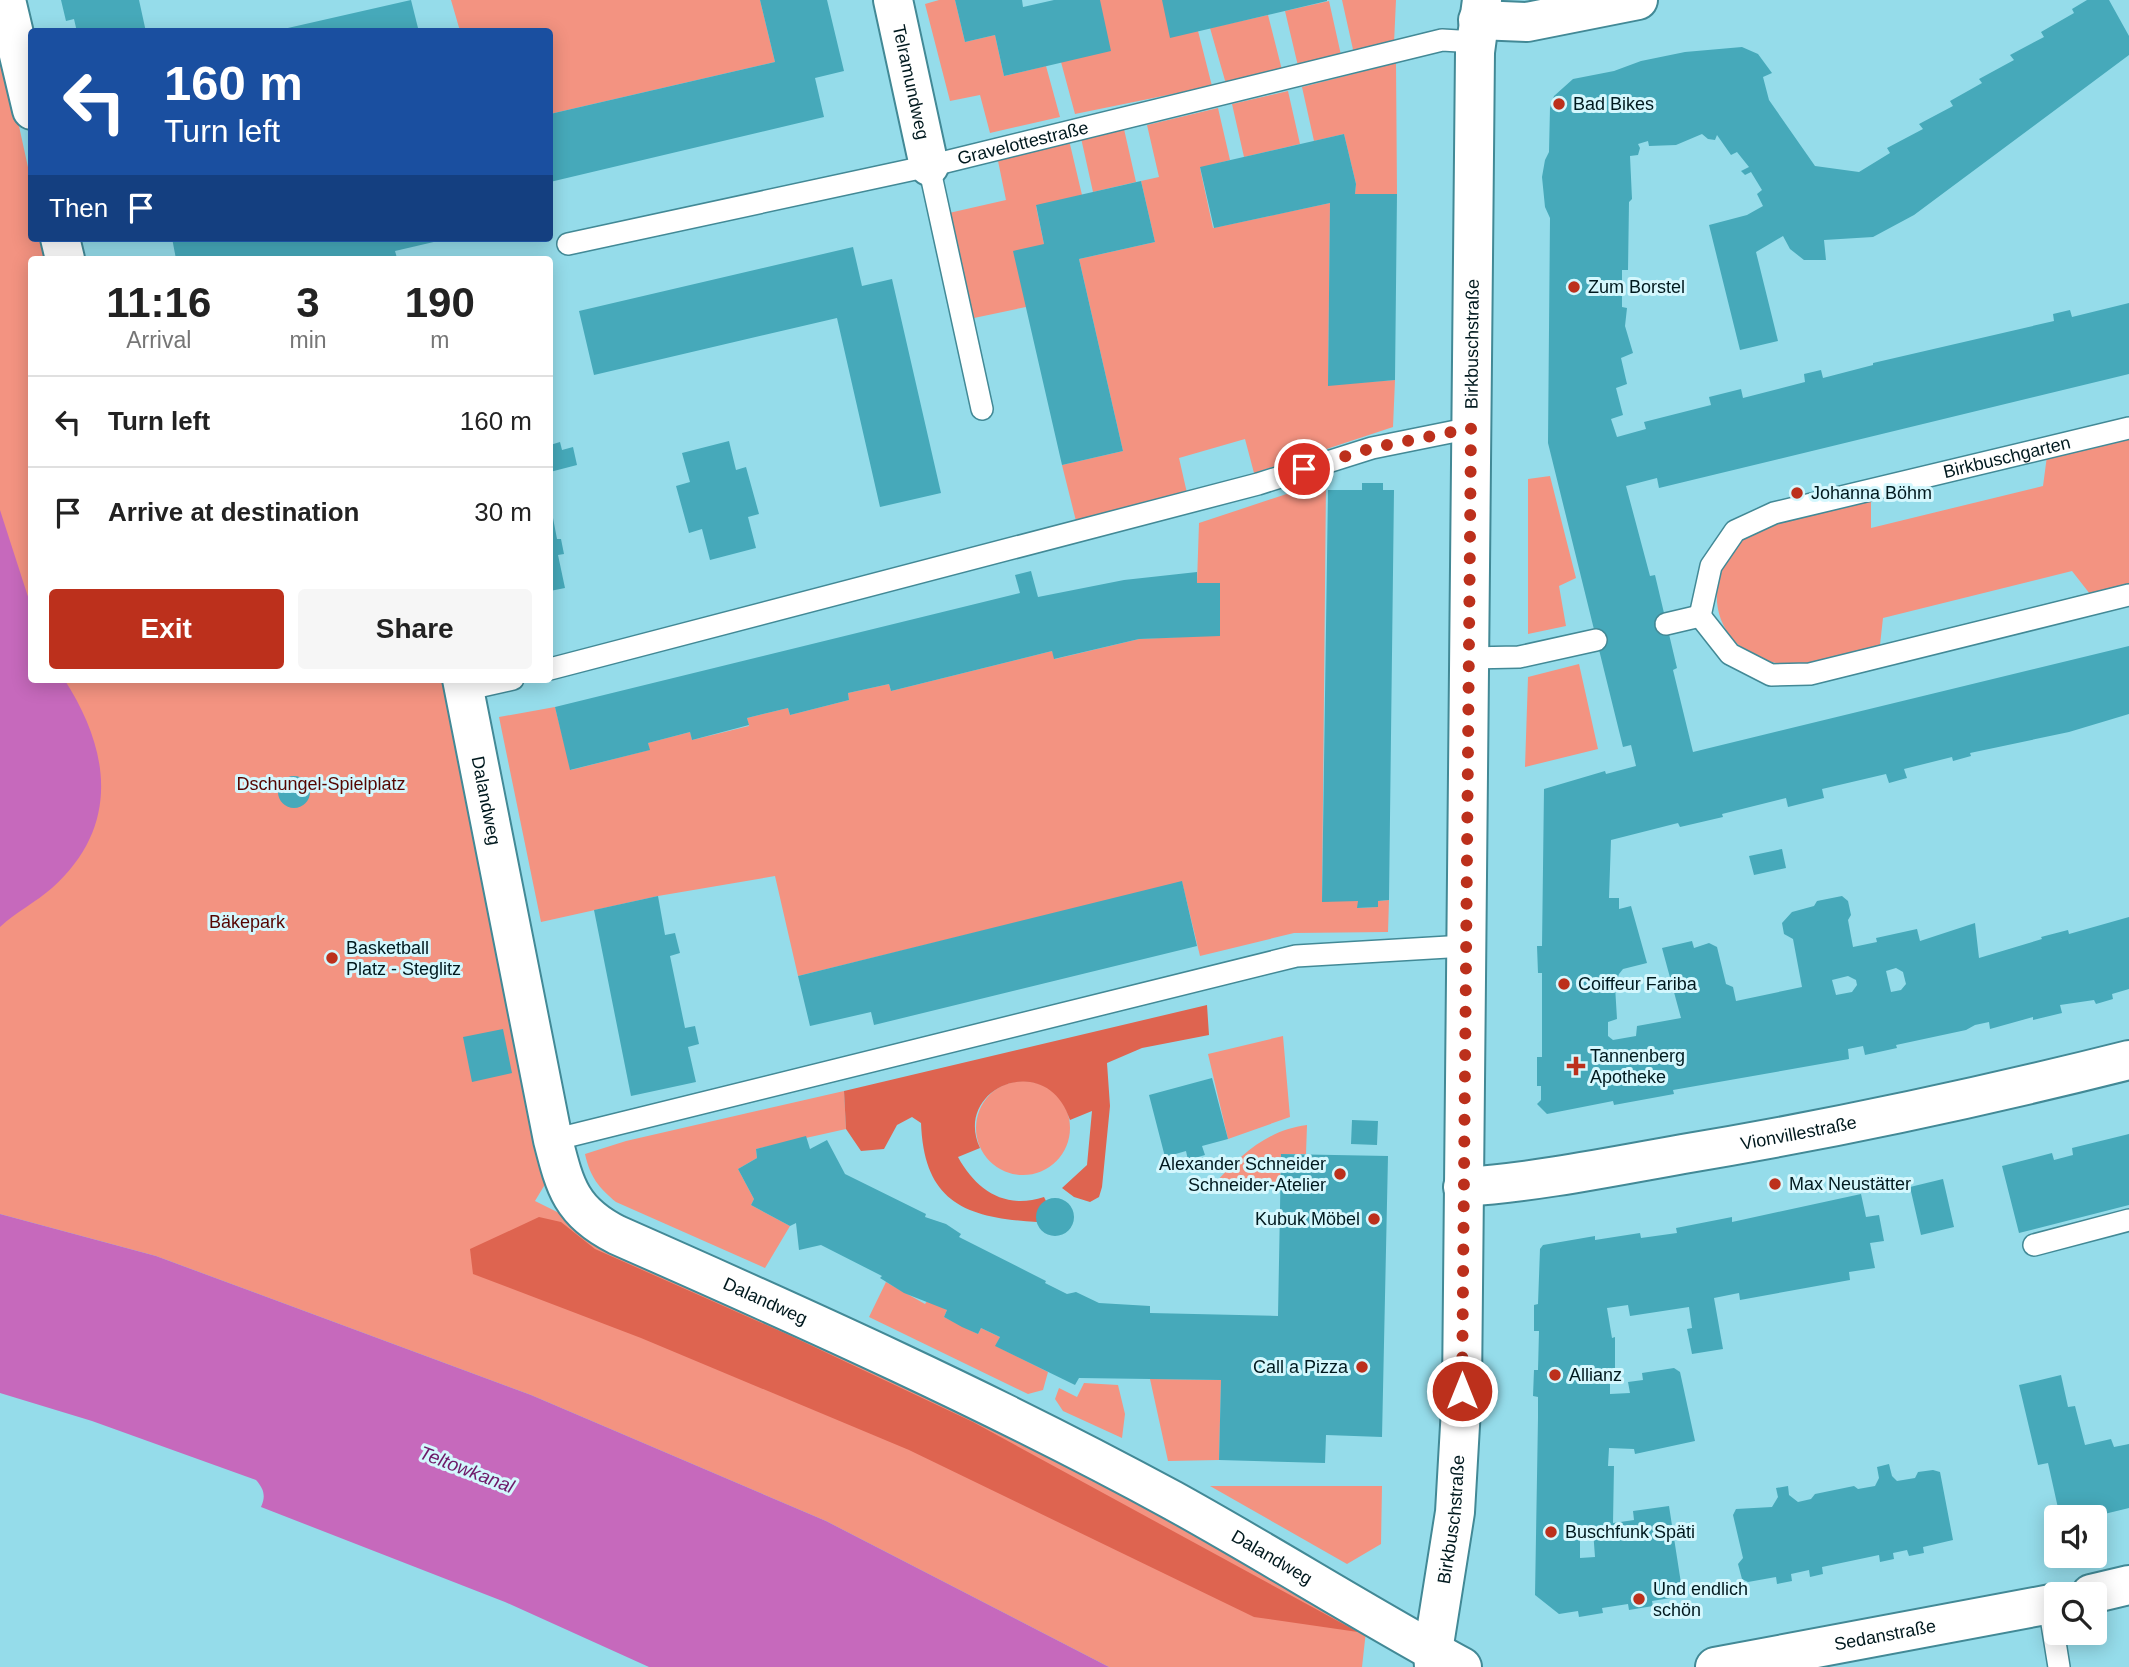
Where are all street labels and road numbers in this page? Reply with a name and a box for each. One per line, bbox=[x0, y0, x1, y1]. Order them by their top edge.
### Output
street label: Telramundweg bbox=[889, 23, 933, 141]
street label: Gravelottestraße bbox=[955, 117, 1090, 169]
street label: Birkbuschstraße bbox=[1462, 279, 1483, 409]
street label: Birkbuschgarten bbox=[1941, 432, 2072, 482]
street label: Dalandweg bbox=[467, 755, 505, 847]
street label: Vionvillestraße bbox=[1739, 1112, 1858, 1154]
street label: Dalandweg bbox=[720, 1273, 810, 1329]
street label: Birkbuschstraße bbox=[1434, 1454, 1468, 1585]
street label: Dalandweg bbox=[1228, 1526, 1316, 1589]
street label: Sedanstraße bbox=[1833, 1616, 1938, 1654]

